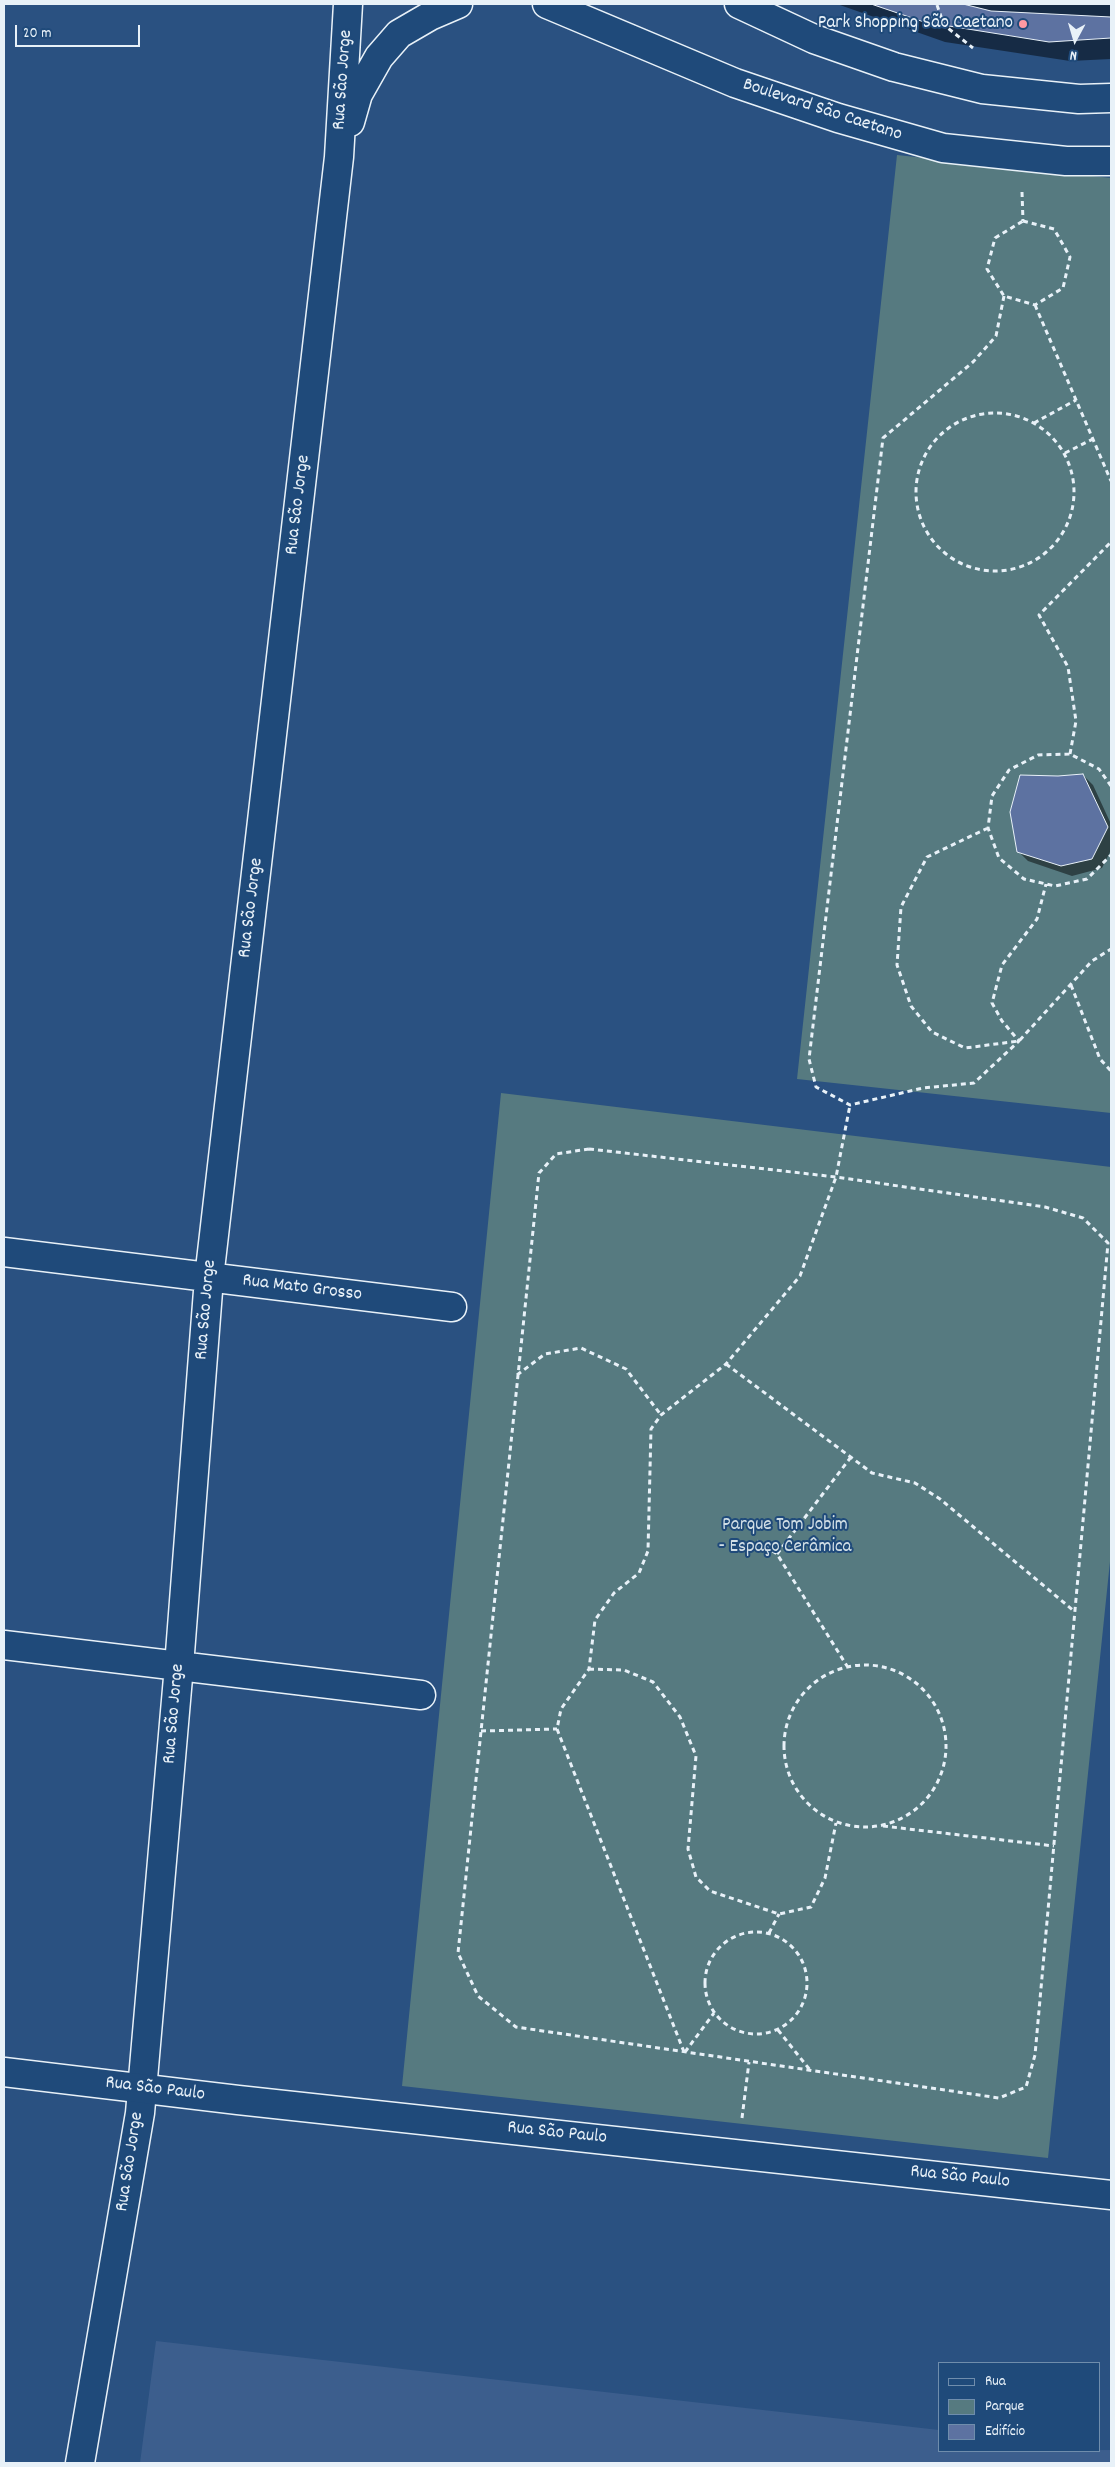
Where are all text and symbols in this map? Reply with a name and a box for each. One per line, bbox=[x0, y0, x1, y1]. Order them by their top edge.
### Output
place label: Park Shopping São Caetano bbox=[818, 13, 1013, 35]
scale bar bbox=[18, 15, 142, 47]
north arrow bbox=[1050, 15, 1100, 65]
marker: Park Shopping São Caetano bbox=[1017, 18, 1029, 30]
text: 20 m bbox=[23, 23, 51, 45]
street label: Rua São Jorge bbox=[329, 29, 359, 131]
text: N bbox=[1069, 45, 1078, 65]
street label: Boulevard São Caetano bbox=[739, 74, 905, 148]
street label: Rua São Jorge bbox=[282, 454, 316, 556]
street label: Rua São Jorge bbox=[235, 857, 269, 959]
street label: Rua São Jorge bbox=[191, 1259, 223, 1361]
street label: Rua Mato Grosso bbox=[241, 1270, 363, 1308]
park label: Parque Tom Jobim - Espaço Cerâmica bbox=[719, 1515, 851, 1559]
street label: Rua São Jorge bbox=[159, 1663, 191, 1765]
street label: Rua São Paulo bbox=[104, 2073, 206, 2107]
street label: Rua São Jorge bbox=[112, 2111, 150, 2213]
street label: Rua São Paulo bbox=[506, 2117, 608, 2151]
street label: Rua São Paulo bbox=[909, 2161, 1011, 2195]
legend bbox=[938, 2362, 1100, 2452]
text: Rua bbox=[985, 2371, 1006, 2393]
text: Parque bbox=[985, 2396, 1024, 2418]
text: Edifício bbox=[985, 2421, 1025, 2443]

